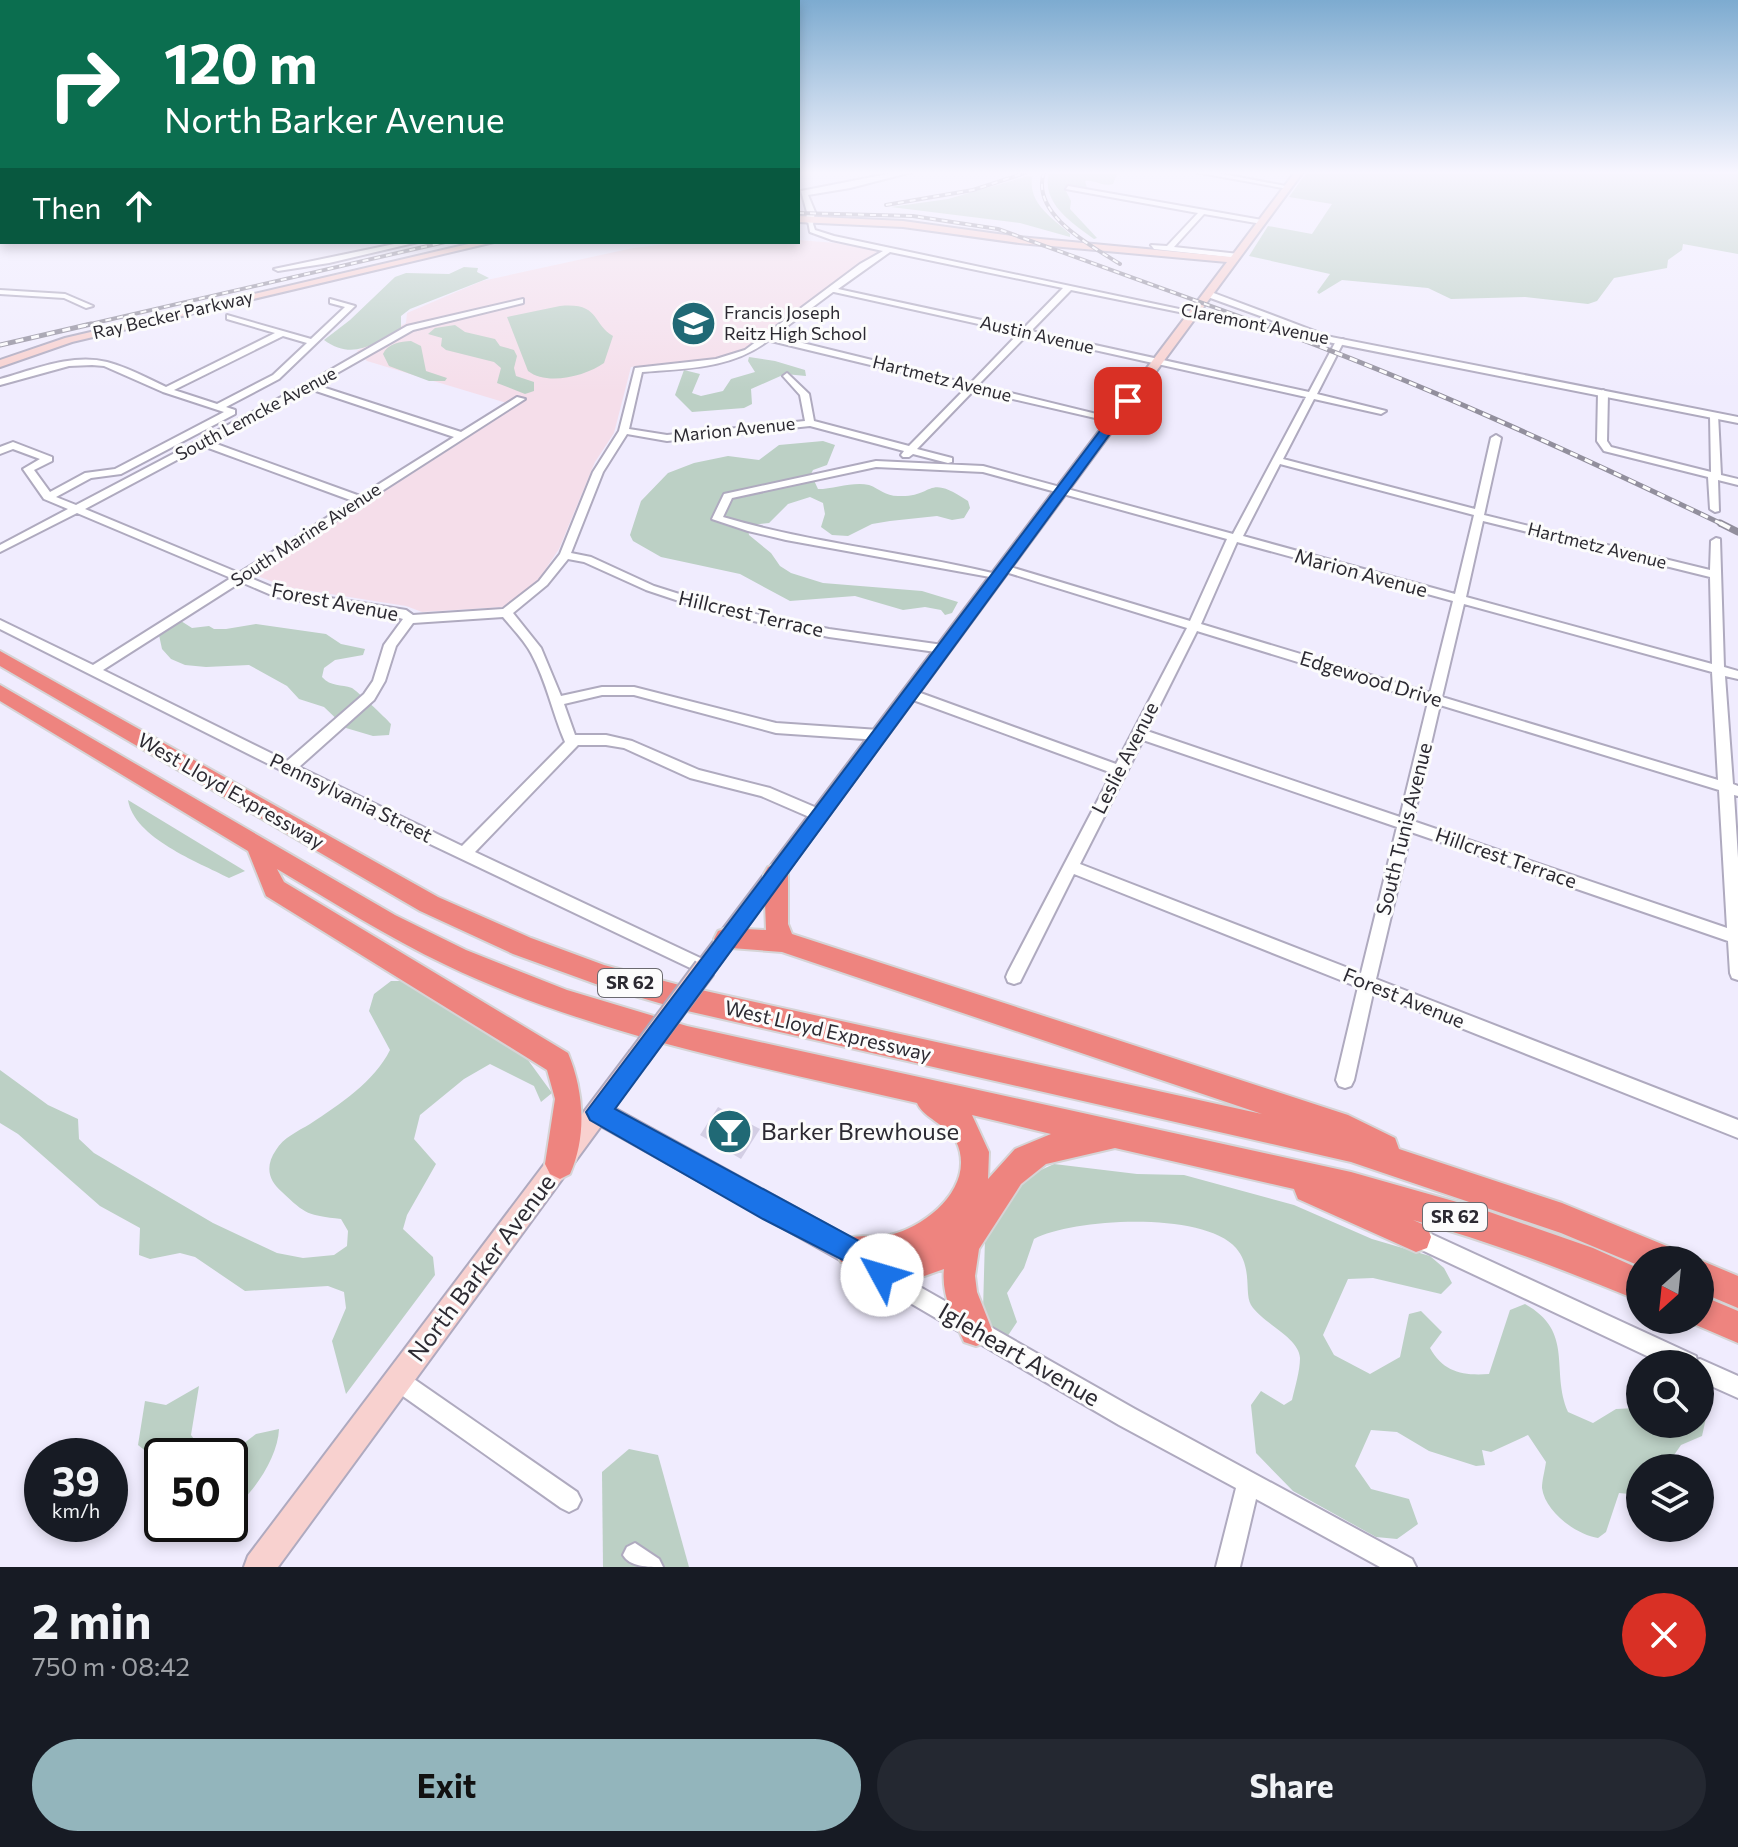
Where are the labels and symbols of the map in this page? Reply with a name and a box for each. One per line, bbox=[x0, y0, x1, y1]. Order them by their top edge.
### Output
street label: Ray Becker Parkway bbox=[90, 285, 255, 343]
street label: Claremont Avenue bbox=[1179, 298, 1331, 348]
school or university icon: Francis Joseph Reitz High School bbox=[669, 299, 717, 347]
place label: Francis Joseph Reitz High School bbox=[724, 301, 867, 344]
street label: Austin Avenue bbox=[978, 310, 1096, 358]
street label: Hartmetz Avenue bbox=[871, 350, 1014, 406]
street label: South Lemcke Avenue bbox=[171, 361, 340, 465]
pin bbox=[1094, 367, 1162, 435]
street label: Marion Avenue bbox=[672, 412, 796, 446]
street label: South Marine Avenue bbox=[226, 478, 384, 591]
street label: Hartmetz Avenue bbox=[1526, 517, 1669, 573]
street label: Marion Avenue bbox=[1292, 543, 1430, 601]
street label: Forest Avenue bbox=[270, 577, 401, 625]
street label: Hillcrest Terrace bbox=[676, 585, 826, 641]
street label: Edgewood Drive bbox=[1297, 645, 1445, 711]
street label: Leslie Avenue bbox=[1086, 698, 1163, 818]
street label: West Lloyd Expressway bbox=[134, 727, 329, 853]
street label: South Tunis Avenue bbox=[1370, 740, 1436, 917]
street label: Pennsylvania Street bbox=[266, 747, 437, 847]
street label: Hillcrest Terrace bbox=[1432, 822, 1580, 892]
street label: Forest Avenue bbox=[1340, 962, 1469, 1032]
road number: SR 62 bbox=[598, 969, 662, 997]
street label: West Lloyd Expressway bbox=[723, 995, 934, 1065]
bar icon: Barker Brewhouse bbox=[706, 1108, 754, 1156]
place label: Barker Brewhouse bbox=[761, 1116, 959, 1145]
street label: North Barker Avenue bbox=[401, 1168, 561, 1367]
road number: SR 62 bbox=[1423, 1203, 1487, 1231]
position arrow bbox=[840, 1233, 924, 1317]
north arrow bbox=[1626, 1246, 1714, 1334]
street label: Igleheart Avenue bbox=[934, 1296, 1106, 1412]
speed limit sign: 50 bbox=[144, 1438, 248, 1542]

